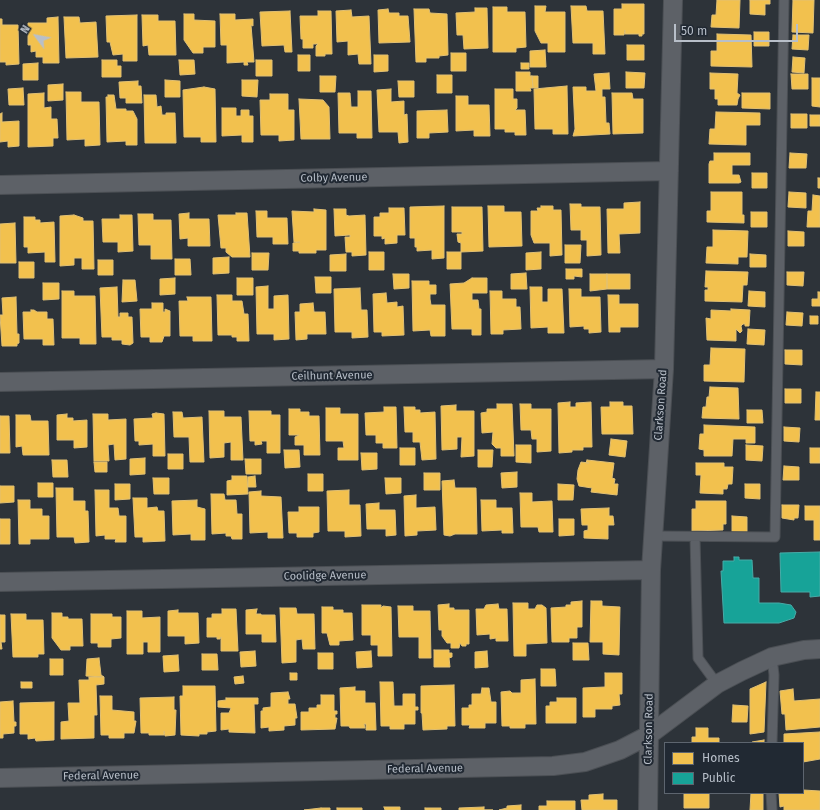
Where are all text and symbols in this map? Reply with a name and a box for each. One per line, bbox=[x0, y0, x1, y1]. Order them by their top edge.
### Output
north arrow bbox=[16, 16, 56, 56]
scale bar bbox=[676, 16, 800, 42]
text: N bbox=[18, 23, 33, 36]
text: 50 m bbox=[681, 24, 707, 38]
street label: Colby Avenue bbox=[300, 171, 368, 185]
street label: Ceilhunt Avenue bbox=[291, 369, 373, 383]
street label: Clarkson Road bbox=[652, 369, 670, 441]
street label: Coolidge Avenue bbox=[284, 569, 366, 583]
street label: Clarkson Road bbox=[642, 693, 656, 765]
legend bbox=[664, 742, 804, 794]
text: Homes bbox=[702, 751, 740, 765]
street label: Federal Avenue bbox=[387, 762, 463, 776]
street label: Federal Avenue bbox=[63, 769, 139, 783]
text: Public bbox=[702, 771, 735, 785]

